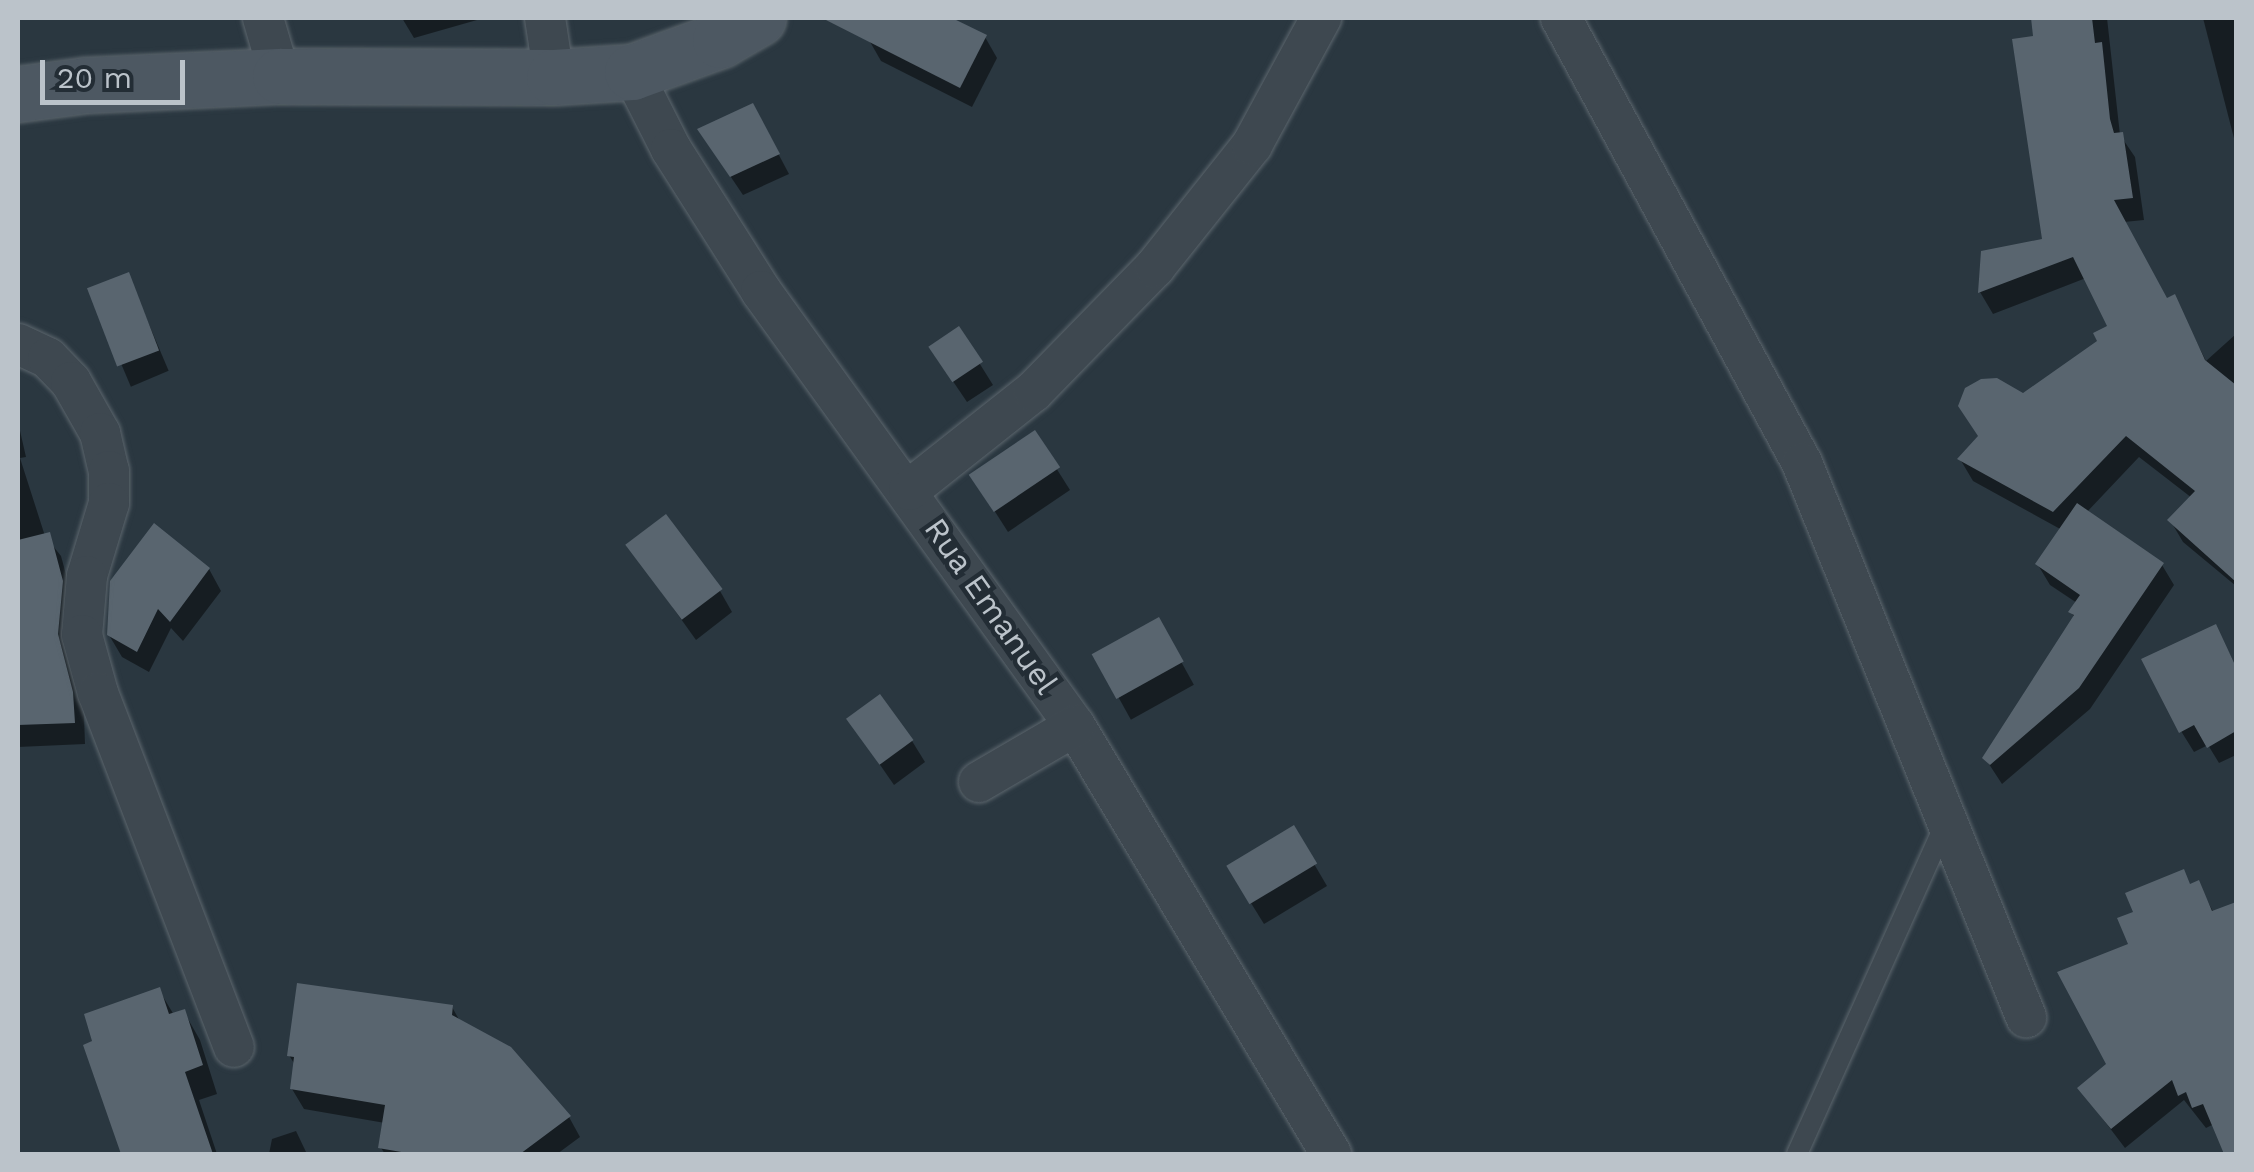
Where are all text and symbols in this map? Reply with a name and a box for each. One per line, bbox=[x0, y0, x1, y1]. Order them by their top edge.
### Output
scale bar bbox=[45, 40, 190, 102]
text: 20 m bbox=[57, 60, 132, 95]
street label: Rua Emanuel bbox=[916, 510, 1066, 702]

